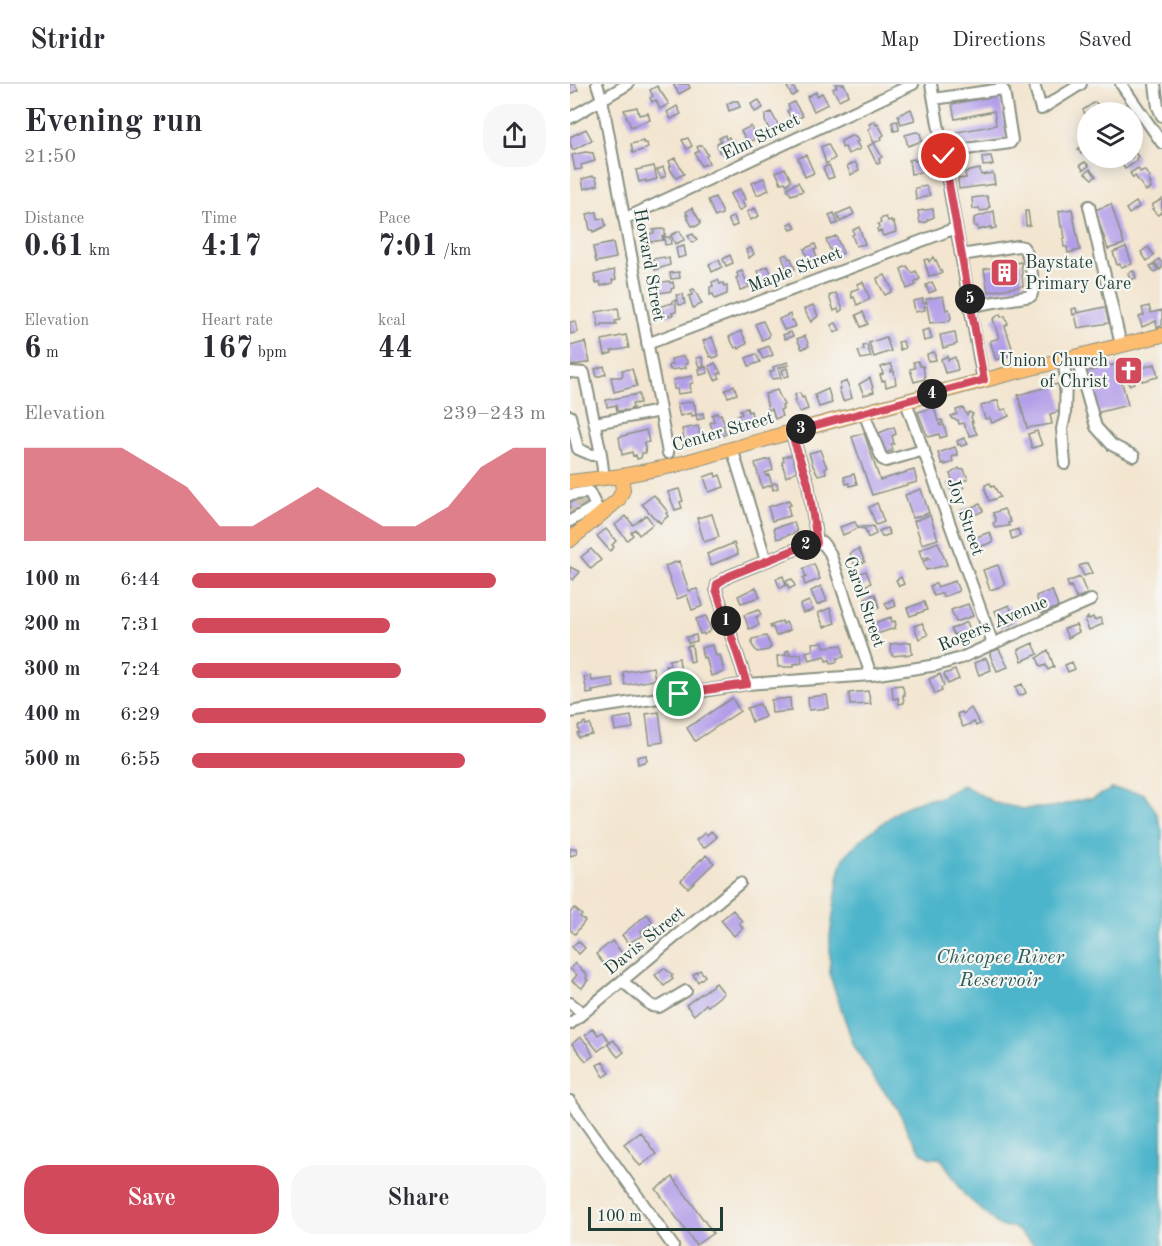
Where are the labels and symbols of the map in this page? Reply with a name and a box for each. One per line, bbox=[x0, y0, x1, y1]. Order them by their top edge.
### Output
street label: Elm Street bbox=[719, 110, 803, 164]
pin bbox=[918, 130, 969, 181]
street label: Howard Street bbox=[630, 207, 668, 323]
street label: Maple Street bbox=[745, 244, 845, 296]
place label: Baystate Primary Care bbox=[1025, 254, 1131, 293]
building icon: Baystate Primary Care bbox=[988, 257, 1020, 289]
pin: 5 bbox=[955, 284, 985, 314]
place label: Union Church of Christ bbox=[999, 352, 1108, 391]
church icon: Union Church of Christ bbox=[1113, 355, 1145, 387]
pin: 4 bbox=[917, 379, 947, 409]
street label: Center Street bbox=[670, 409, 776, 455]
pin: 3 bbox=[786, 414, 816, 444]
street label: Joy Street bbox=[943, 476, 987, 558]
pin: 2 bbox=[791, 530, 821, 560]
street label: Carol Street bbox=[840, 554, 888, 650]
street label: Rogers Avenue bbox=[936, 593, 1050, 655]
pin: 1 bbox=[711, 606, 741, 636]
pin bbox=[653, 668, 704, 719]
street label: Davis Street bbox=[602, 903, 688, 979]
water label: Chicopee River Reservoir bbox=[936, 948, 1064, 991]
scale bar bbox=[588, 1204, 723, 1232]

